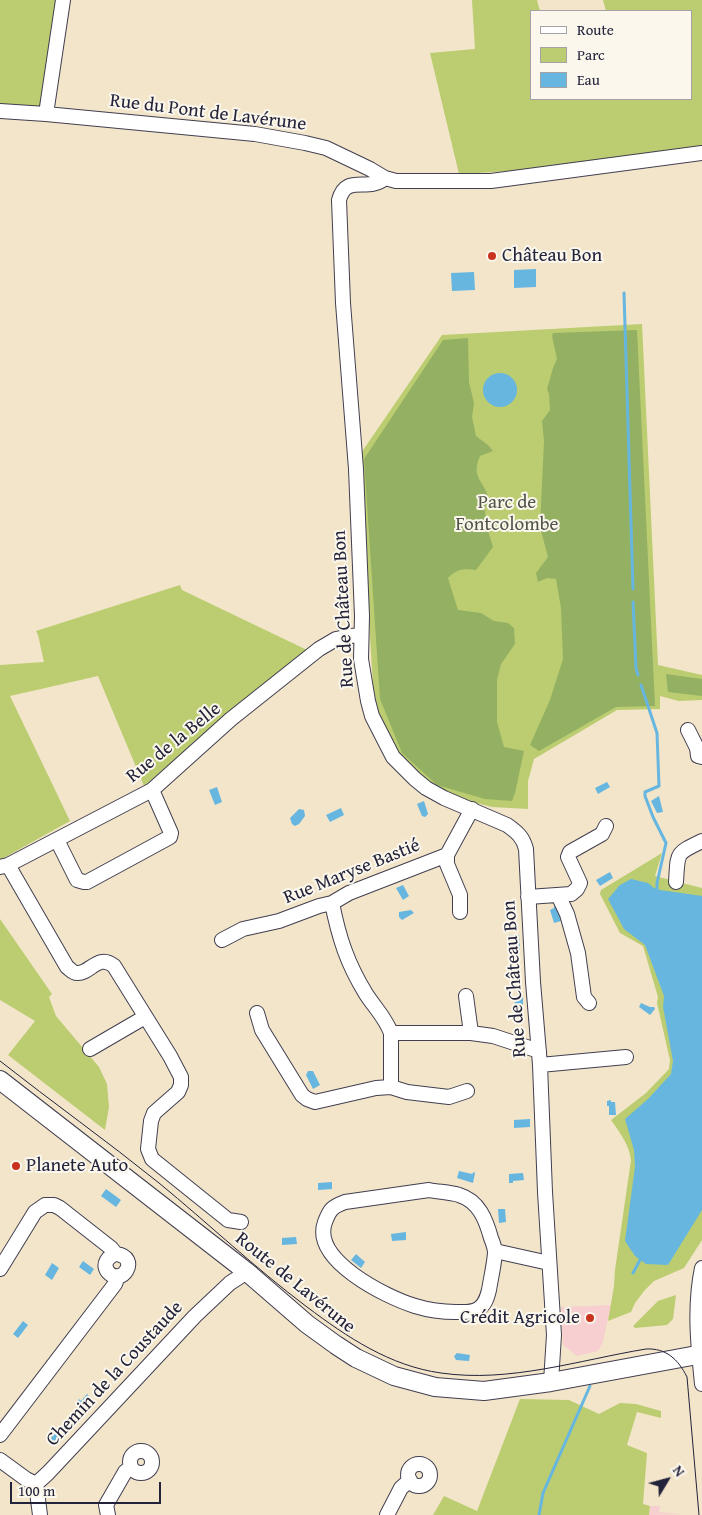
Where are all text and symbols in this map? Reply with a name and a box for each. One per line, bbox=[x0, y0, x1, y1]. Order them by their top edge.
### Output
legend bbox=[530, 10, 692, 100]
text: Route bbox=[577, 19, 614, 40]
text: Parc bbox=[577, 44, 605, 65]
text: Eau bbox=[577, 69, 600, 90]
street label: Rue du Pont de Lavérune bbox=[109, 90, 307, 136]
place label: Château Bon bbox=[502, 245, 602, 267]
marker: Château Bon bbox=[486, 250, 498, 262]
park label: Parc de Fontcolombe bbox=[455, 492, 559, 536]
street label: Rue de Château Bon bbox=[328, 530, 360, 688]
street label: Rue de la Belle bbox=[122, 698, 226, 788]
street label: Rue Maryse Bastié bbox=[280, 834, 424, 910]
street label: Rue de Château Bon bbox=[498, 900, 532, 1058]
place label: Planete Auto bbox=[26, 1155, 128, 1177]
marker: Planete Auto bbox=[10, 1160, 22, 1172]
street label: Route de Lavérune bbox=[230, 1228, 360, 1338]
street label: Chemin de la Coustaude bbox=[42, 1297, 188, 1451]
place label: Crédit Agricole bbox=[460, 1307, 580, 1329]
marker: Crédit Agricole bbox=[584, 1312, 596, 1324]
north arrow bbox=[642, 1455, 692, 1505]
text: N bbox=[668, 1461, 690, 1481]
scale bar bbox=[12, 1472, 164, 1504]
text: 100 m bbox=[18, 1480, 55, 1501]

